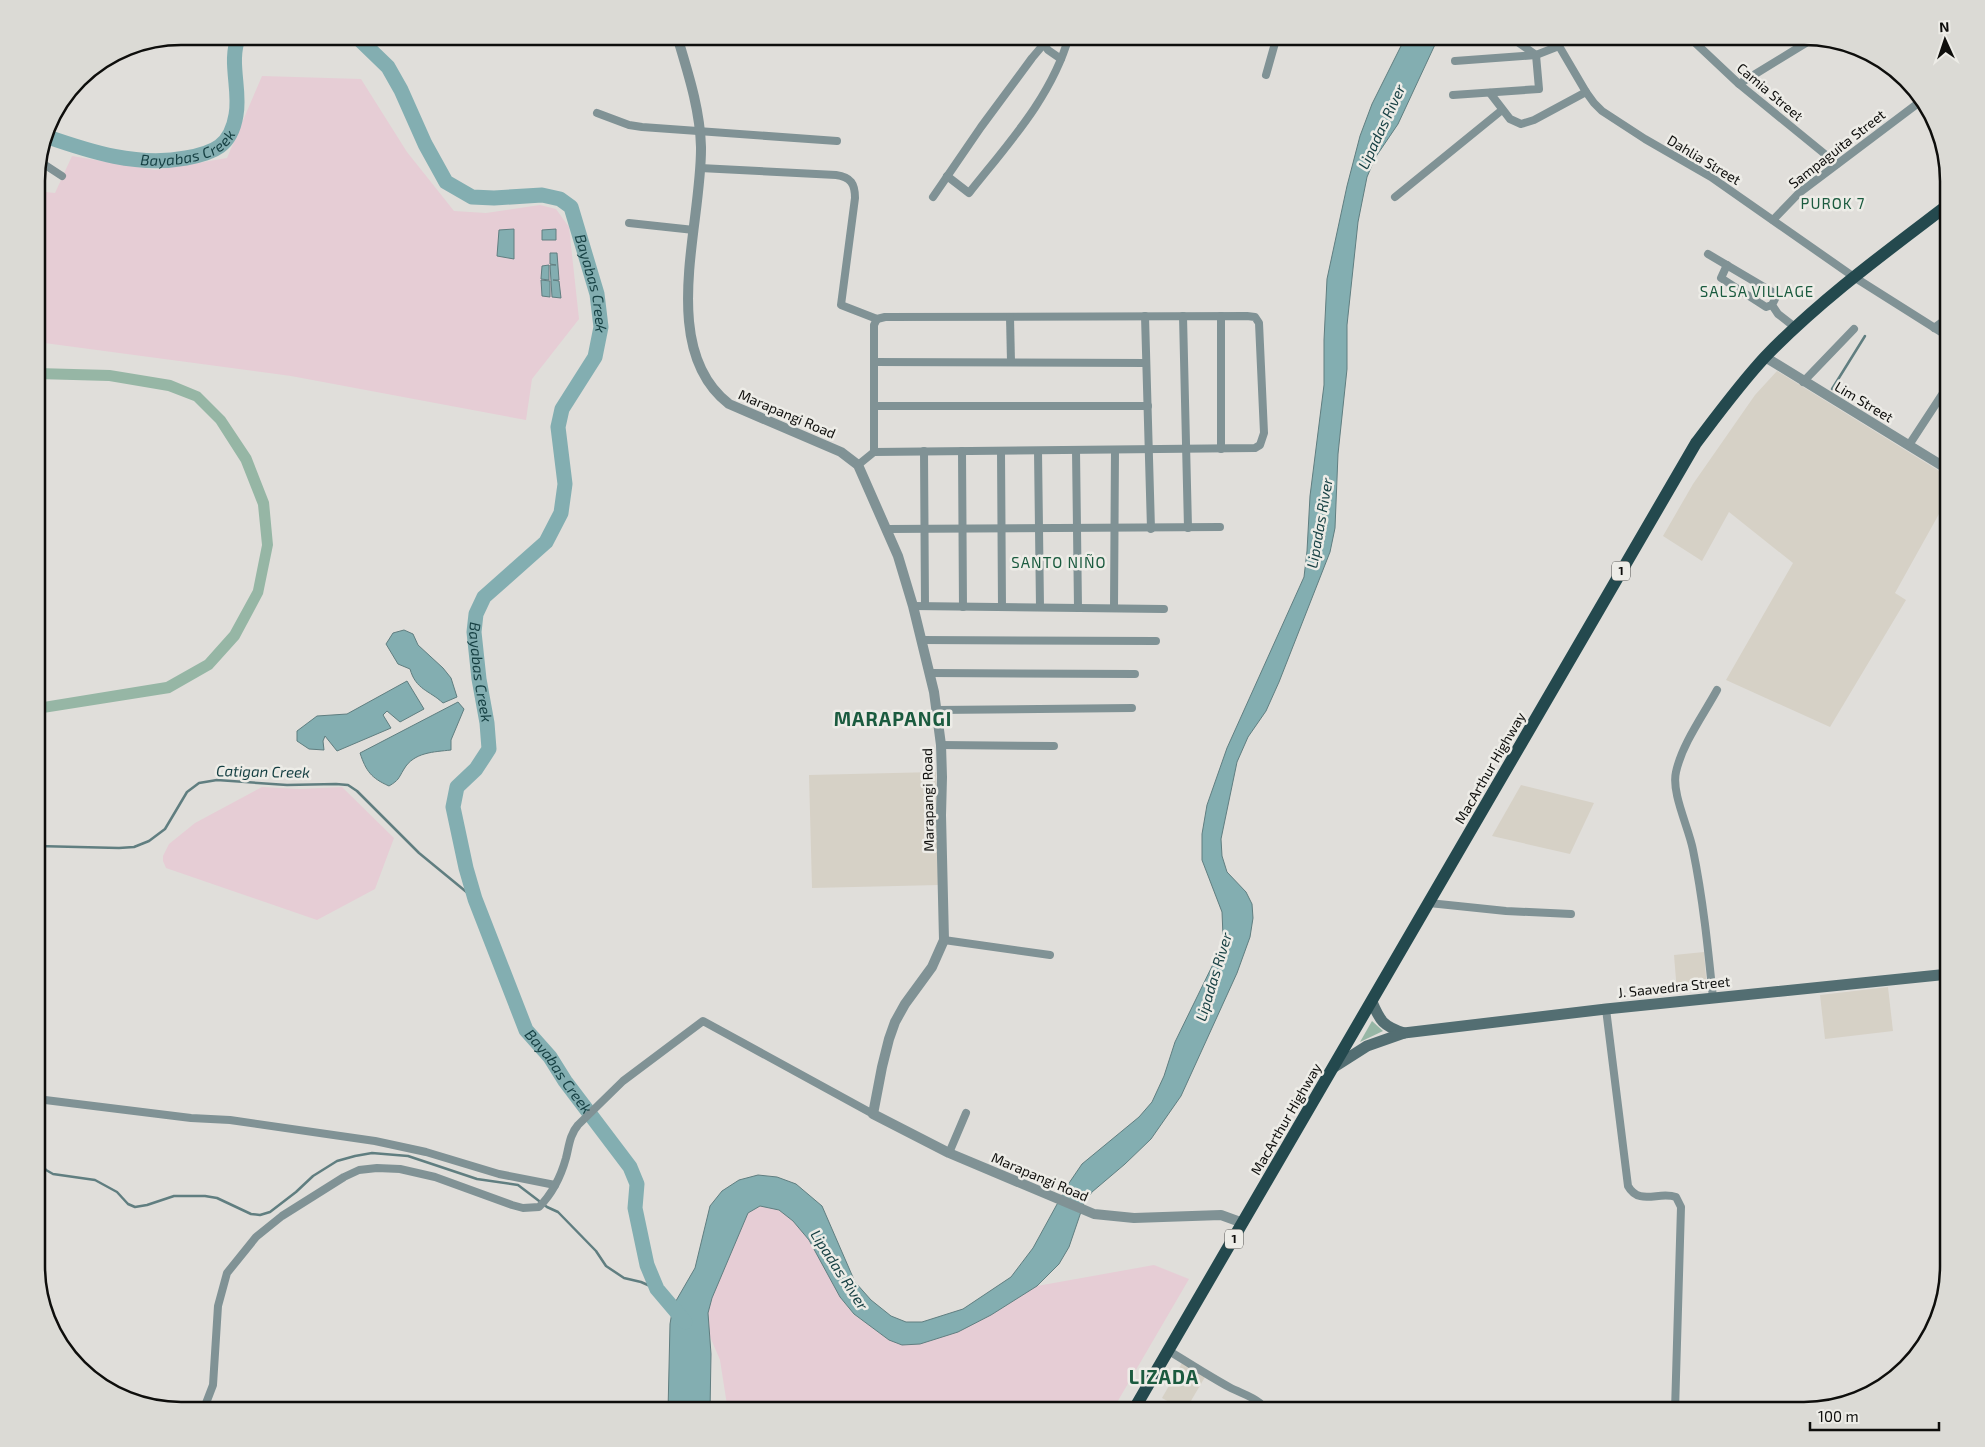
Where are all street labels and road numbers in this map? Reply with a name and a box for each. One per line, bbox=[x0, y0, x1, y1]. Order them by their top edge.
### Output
street label: Camia Street bbox=[1734, 59, 1807, 124]
street label: Sampaguita Street bbox=[1785, 106, 1888, 192]
street label: Dahlia Street bbox=[1665, 131, 1744, 188]
street label: Lim Street bbox=[1832, 378, 1896, 426]
street label: Marapangi Road bbox=[736, 385, 838, 442]
road number: 1 bbox=[1612, 562, 1630, 580]
street label: MacArthur Highway bbox=[1451, 708, 1529, 827]
street label: Marapangi Road bbox=[918, 748, 937, 852]
street label: J. Saavedra Street bbox=[1617, 972, 1731, 1001]
street label: MacArthur Highway bbox=[1247, 1059, 1325, 1178]
street label: Marapangi Road bbox=[989, 1148, 1091, 1205]
road number: 1 bbox=[1225, 1230, 1243, 1248]

